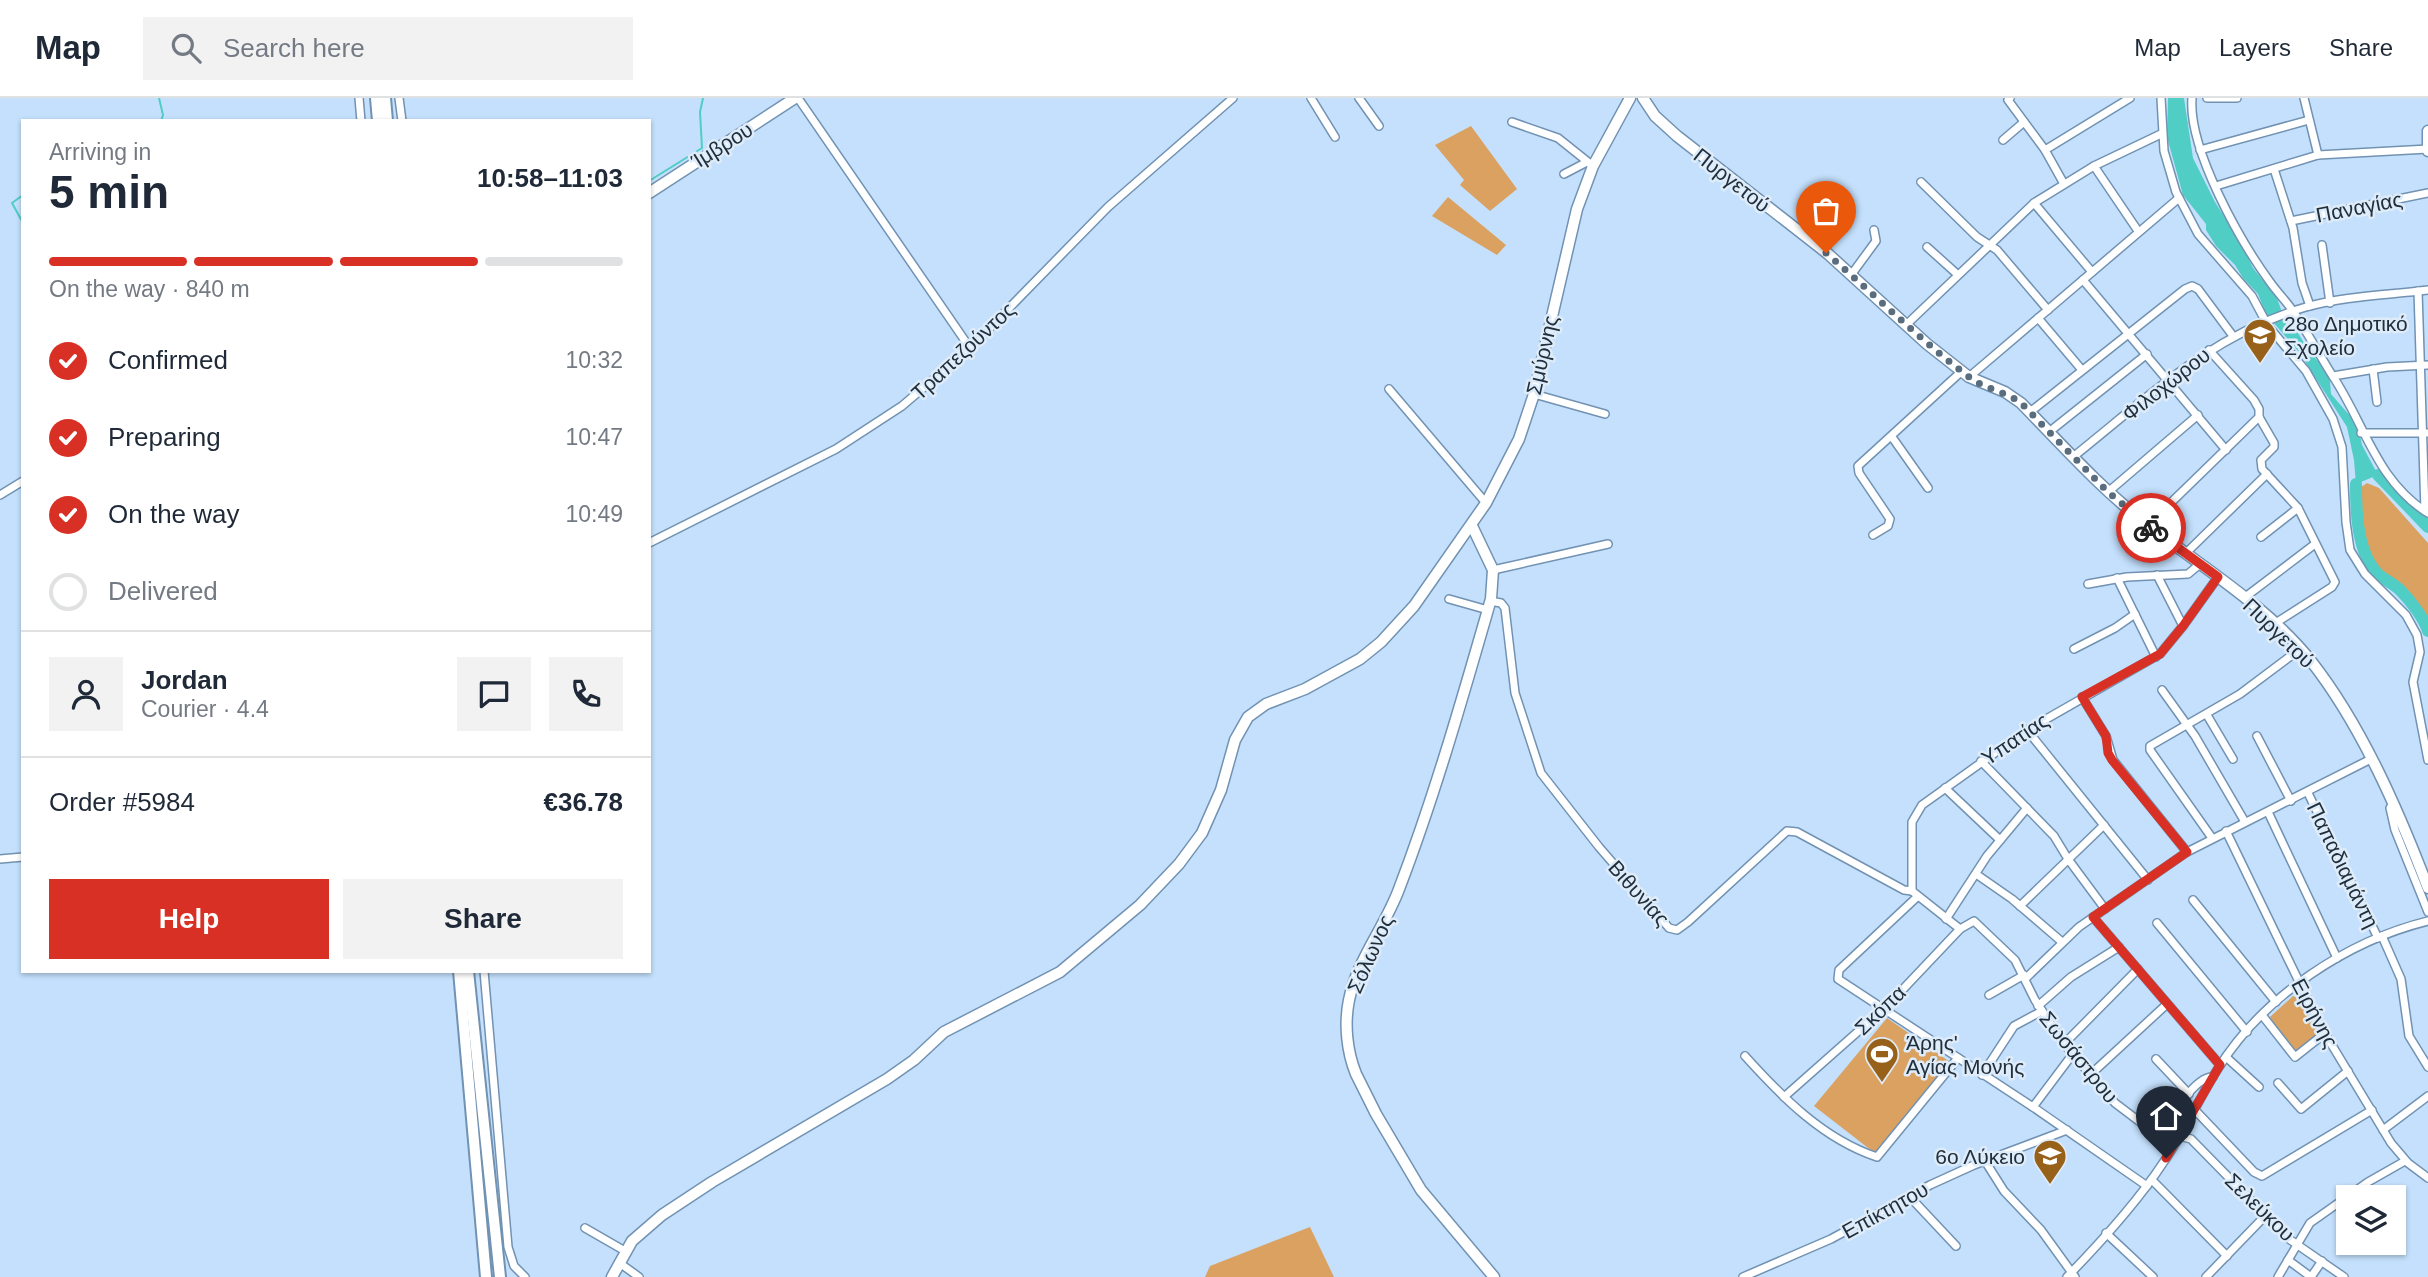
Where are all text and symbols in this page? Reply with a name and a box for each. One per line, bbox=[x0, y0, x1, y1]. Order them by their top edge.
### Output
search box bbox=[143, 17, 633, 80]
text: Map bbox=[35, 29, 101, 66]
icon: search bbox=[167, 29, 205, 67]
text: Search here bbox=[223, 33, 365, 63]
text: Map bbox=[2134, 34, 2181, 61]
text: Layers bbox=[2219, 34, 2291, 61]
text: Share bbox=[2329, 34, 2393, 61]
street label: Ίμβρου bbox=[686, 117, 757, 173]
text: Arriving in bbox=[49, 139, 151, 165]
street label: Πυργετού bbox=[1690, 143, 1774, 217]
text: 10:58–11:03 bbox=[477, 163, 623, 193]
text: 5 min bbox=[49, 166, 169, 218]
pin bbox=[1796, 181, 1856, 253]
street label: Παναγίας bbox=[2314, 187, 2404, 227]
icon: bag bbox=[1807, 192, 1845, 230]
text: On the way · 840 m bbox=[49, 276, 250, 302]
street label: Τραπεζούντος bbox=[907, 298, 1019, 404]
place label: 28ο Δημοτικό Σχολείο bbox=[2284, 312, 2408, 359]
street label: Σμύρνης bbox=[1522, 313, 1562, 397]
school or university icon: 28ο Δημοτικό Σχολείο bbox=[2241, 316, 2279, 365]
icon: check bbox=[49, 342, 87, 380]
street label: Φιλοχώρου bbox=[2118, 343, 2214, 425]
text: Confirmed bbox=[108, 345, 228, 375]
text: 10:32 bbox=[565, 347, 623, 373]
icon: check bbox=[49, 419, 87, 457]
text: Preparing bbox=[108, 422, 221, 452]
text: 10:47 bbox=[565, 424, 623, 450]
courier bbox=[2116, 493, 2186, 563]
icon: check bbox=[49, 496, 87, 534]
text: On the way bbox=[108, 499, 240, 529]
text: 10:49 bbox=[565, 501, 623, 527]
icon: bike bbox=[2132, 509, 2170, 547]
text: Delivered bbox=[108, 576, 218, 606]
street label: Πυργετού bbox=[2239, 594, 2319, 672]
button: person bbox=[49, 657, 123, 731]
button: chat bbox=[457, 657, 531, 731]
button: phone bbox=[549, 657, 623, 731]
text: Jordan bbox=[141, 665, 228, 695]
text: Courier · 4.4 bbox=[141, 696, 269, 722]
street label: Υπατίας bbox=[1977, 708, 2053, 770]
text: Order #5984 bbox=[49, 787, 195, 817]
text: €36.78 bbox=[543, 787, 623, 817]
street label: Παπαδιαμάντη bbox=[2303, 798, 2383, 932]
street label: Βιθυνίας bbox=[1604, 856, 1674, 930]
button: Help bbox=[49, 879, 329, 959]
button: Share bbox=[343, 879, 623, 959]
street label: Σόλωνος bbox=[1343, 911, 1397, 997]
street label: Ειρήνης bbox=[2287, 975, 2343, 1051]
street label: Σκόπα bbox=[1850, 981, 1910, 1039]
street label: Σωσάστρου bbox=[2035, 1007, 2123, 1107]
place label: Άρης' Αγίας Μονής bbox=[1906, 1031, 2024, 1078]
sports icon: Άρης' Αγίας Μονής bbox=[1863, 1035, 1901, 1084]
pin bbox=[2136, 1086, 2196, 1158]
icon: home bbox=[2147, 1097, 2185, 1135]
school or university icon: 6ο Λύκειο bbox=[2031, 1137, 2069, 1186]
place label: 6ο Λύκειο bbox=[1935, 1145, 2025, 1168]
street label: Σελεύκου bbox=[2221, 1168, 2299, 1246]
street label: Επίκτητου bbox=[1838, 1177, 1932, 1243]
map controls bbox=[2336, 1185, 2406, 1255]
button: layers bbox=[2336, 1185, 2406, 1255]

